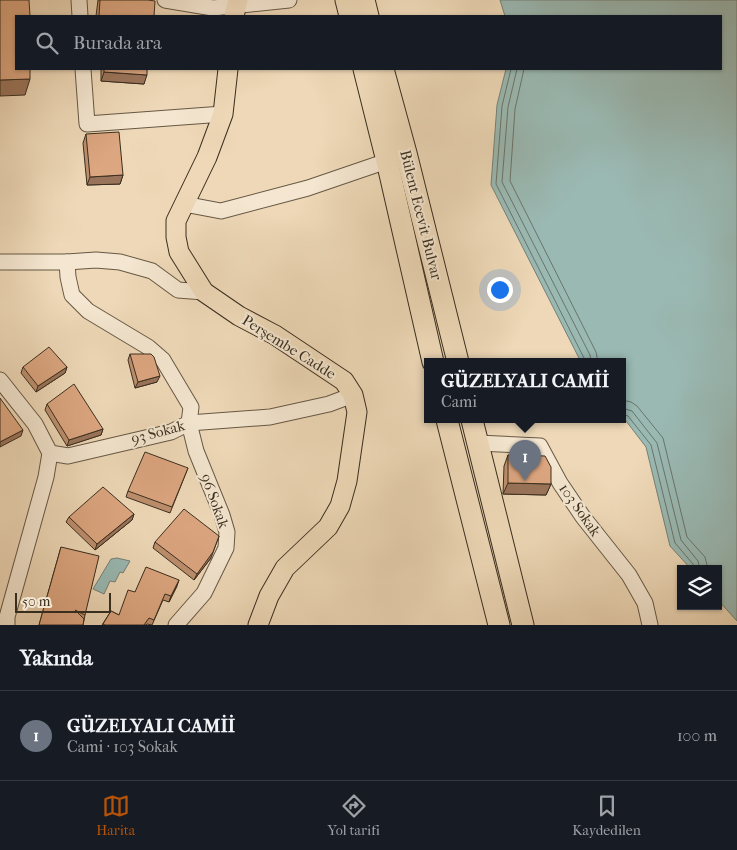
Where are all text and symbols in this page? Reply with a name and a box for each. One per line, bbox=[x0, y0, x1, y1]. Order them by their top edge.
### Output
search box bbox=[15, 15, 722, 70]
icon: search bbox=[33, 29, 61, 57]
text: Burada ara bbox=[73, 32, 162, 54]
street label: Bülent Ecevit Bulvar bbox=[396, 148, 446, 282]
your location bbox=[487, 277, 513, 303]
street label: Perşembe Cadde bbox=[239, 311, 340, 383]
popup bbox=[424, 358, 626, 423]
text: GÜZELYALI CAMİİ bbox=[441, 370, 609, 392]
text: Cami bbox=[441, 392, 477, 411]
street label: 93 Sokak bbox=[129, 416, 187, 448]
pin: 1 bbox=[509, 440, 541, 481]
street label: 96 Sokak bbox=[197, 471, 233, 531]
street label: 103 Sokak bbox=[555, 480, 605, 540]
map controls bbox=[677, 565, 722, 610]
button: layers bbox=[677, 565, 722, 610]
scale bar bbox=[15, 590, 111, 613]
text: 50 m bbox=[22, 593, 50, 610]
text: Yakında bbox=[20, 646, 93, 670]
text: GÜZELYALI CAMİİ bbox=[67, 715, 235, 737]
text: 1 bbox=[33, 726, 39, 745]
text: 100 m bbox=[677, 726, 717, 745]
text: Cami · 103 Sokak bbox=[67, 737, 178, 756]
tab: Harita bbox=[96, 792, 135, 839]
tab: Yol tarifi bbox=[327, 792, 380, 839]
tab: Kaydedilen bbox=[572, 792, 641, 839]

